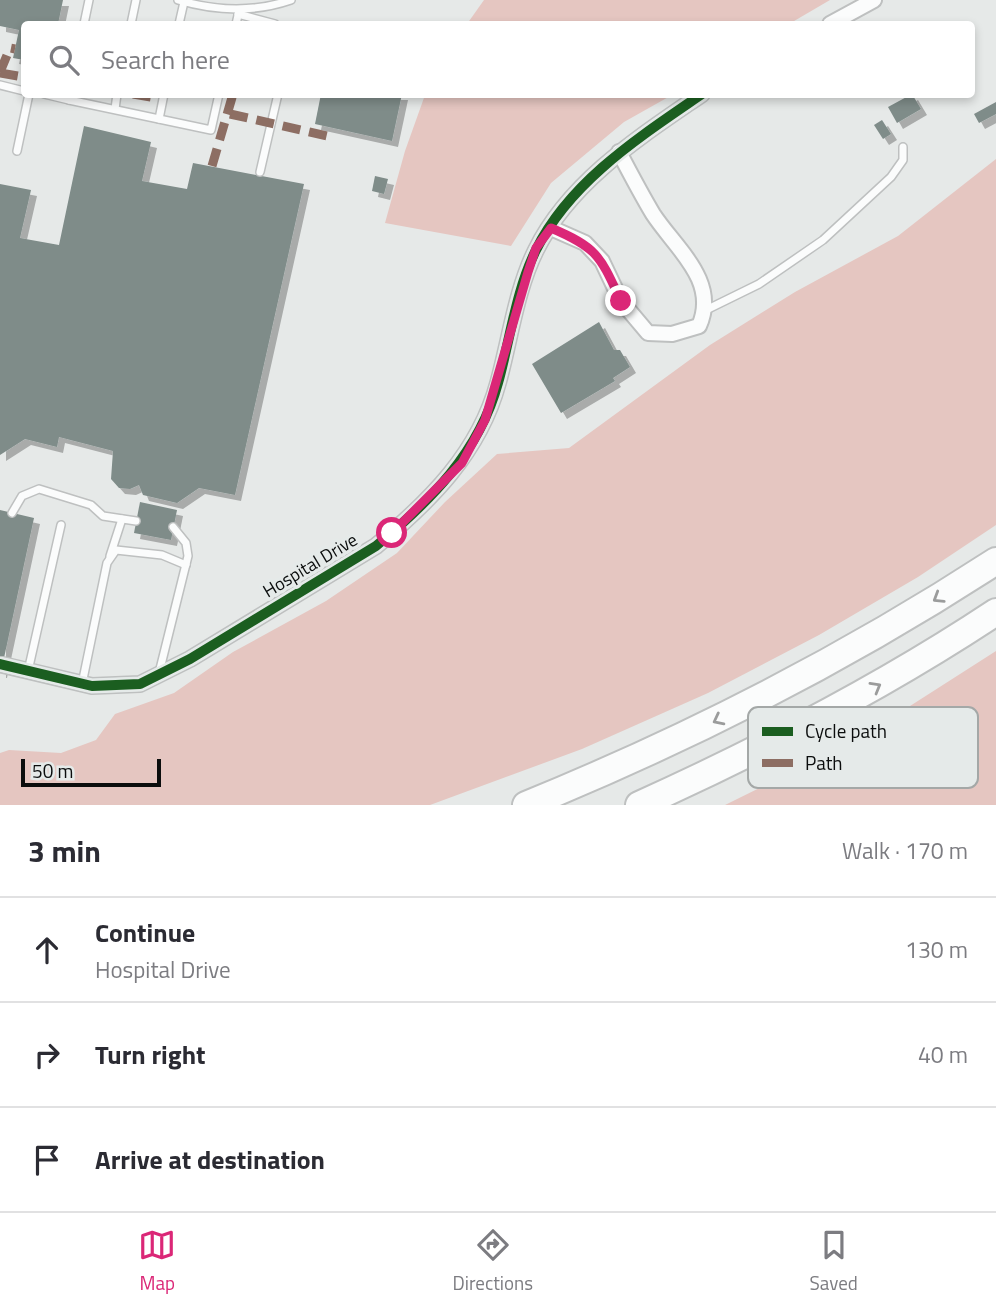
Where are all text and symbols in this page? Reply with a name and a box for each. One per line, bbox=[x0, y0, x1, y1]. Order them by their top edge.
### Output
search box bbox=[21, 21, 975, 98]
text: Search here bbox=[101, 40, 230, 79]
icon: search bbox=[45, 41, 83, 79]
route end bbox=[605, 285, 636, 316]
route start bbox=[376, 517, 407, 548]
street label: Hospital Drive bbox=[258, 526, 362, 604]
one-way arrow bbox=[933, 590, 946, 603]
one-way arrow bbox=[868, 682, 881, 695]
legend bbox=[748, 707, 978, 788]
one-way arrow bbox=[713, 712, 725, 726]
text: Cycle path bbox=[805, 716, 887, 745]
text: Path bbox=[805, 748, 843, 777]
scale bar bbox=[21, 756, 161, 788]
text: 50 m bbox=[32, 756, 73, 785]
text: 3 min bbox=[28, 828, 101, 874]
text: Walk · 170 m bbox=[842, 833, 968, 868]
text: Continue bbox=[95, 913, 195, 952]
icon: ahead bbox=[28, 931, 66, 969]
text: 130 m bbox=[905, 932, 968, 967]
text: Hospital Drive bbox=[95, 952, 231, 987]
text: Turn right bbox=[95, 1035, 206, 1074]
icon: right bbox=[28, 1036, 66, 1074]
text: 40 m bbox=[918, 1037, 968, 1072]
text: Arrive at destination bbox=[95, 1140, 325, 1179]
icon: arrive bbox=[28, 1141, 66, 1179]
tab: Map bbox=[138, 1226, 176, 1297]
tab: Directions bbox=[453, 1226, 533, 1297]
tab: Saved bbox=[809, 1226, 858, 1297]

